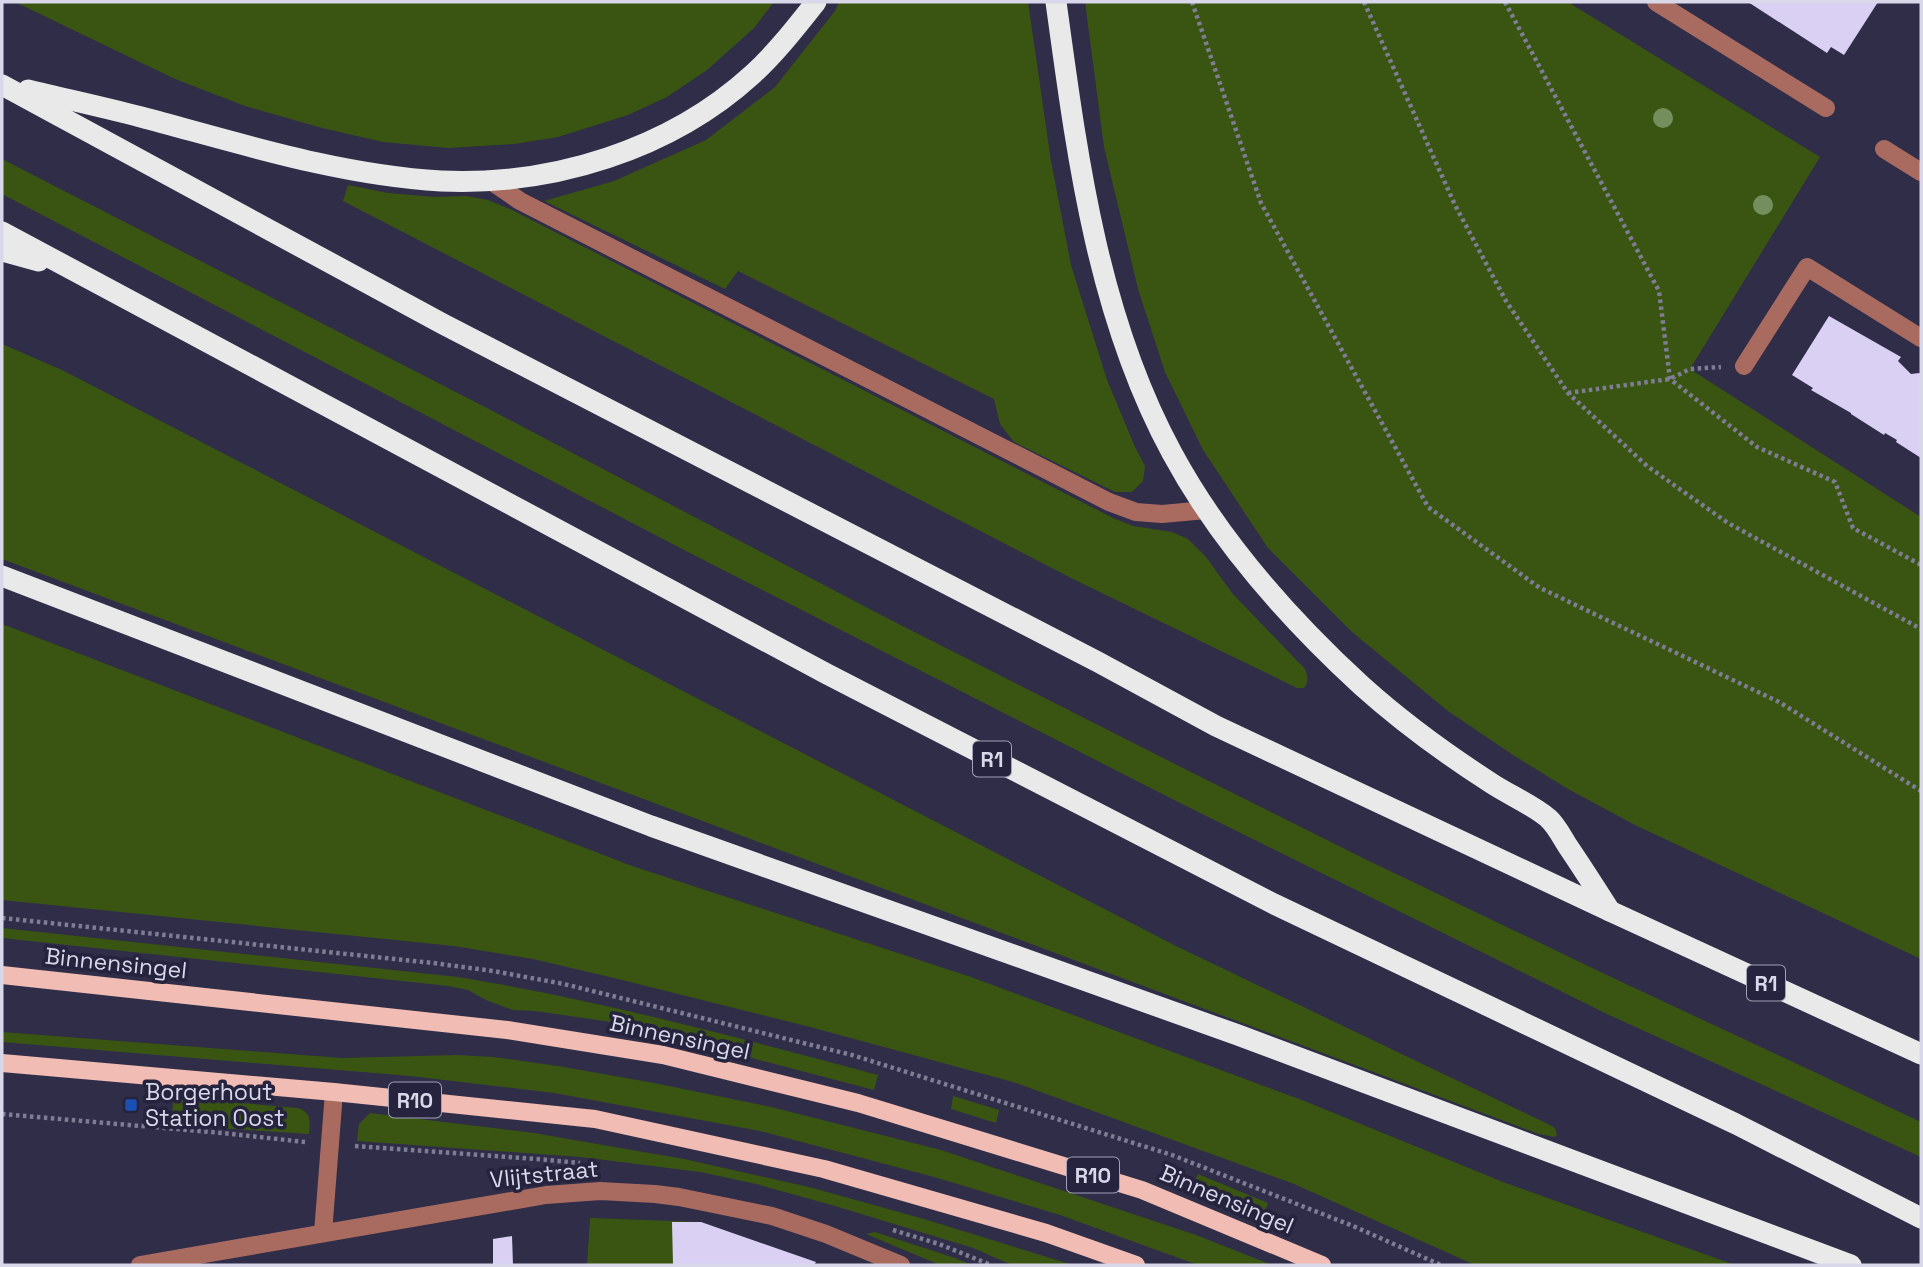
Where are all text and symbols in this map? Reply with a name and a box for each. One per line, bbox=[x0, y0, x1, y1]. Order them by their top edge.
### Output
road number: R1 bbox=[973, 742, 1011, 776]
street label: Binnensingel bbox=[44, 941, 188, 985]
road number: R1 bbox=[1747, 965, 1785, 1000]
street label: Binnensingel bbox=[607, 1008, 753, 1066]
place label: Borgerhout Station Oost bbox=[145, 1077, 285, 1133]
road number: R10 bbox=[389, 1082, 441, 1118]
marker: Borgerhout Station Oost bbox=[123, 1097, 139, 1113]
street label: Vlijtstraat bbox=[488, 1153, 600, 1195]
street label: Binnensingel bbox=[1155, 1157, 1299, 1241]
road number: R10 bbox=[1067, 1158, 1119, 1192]

